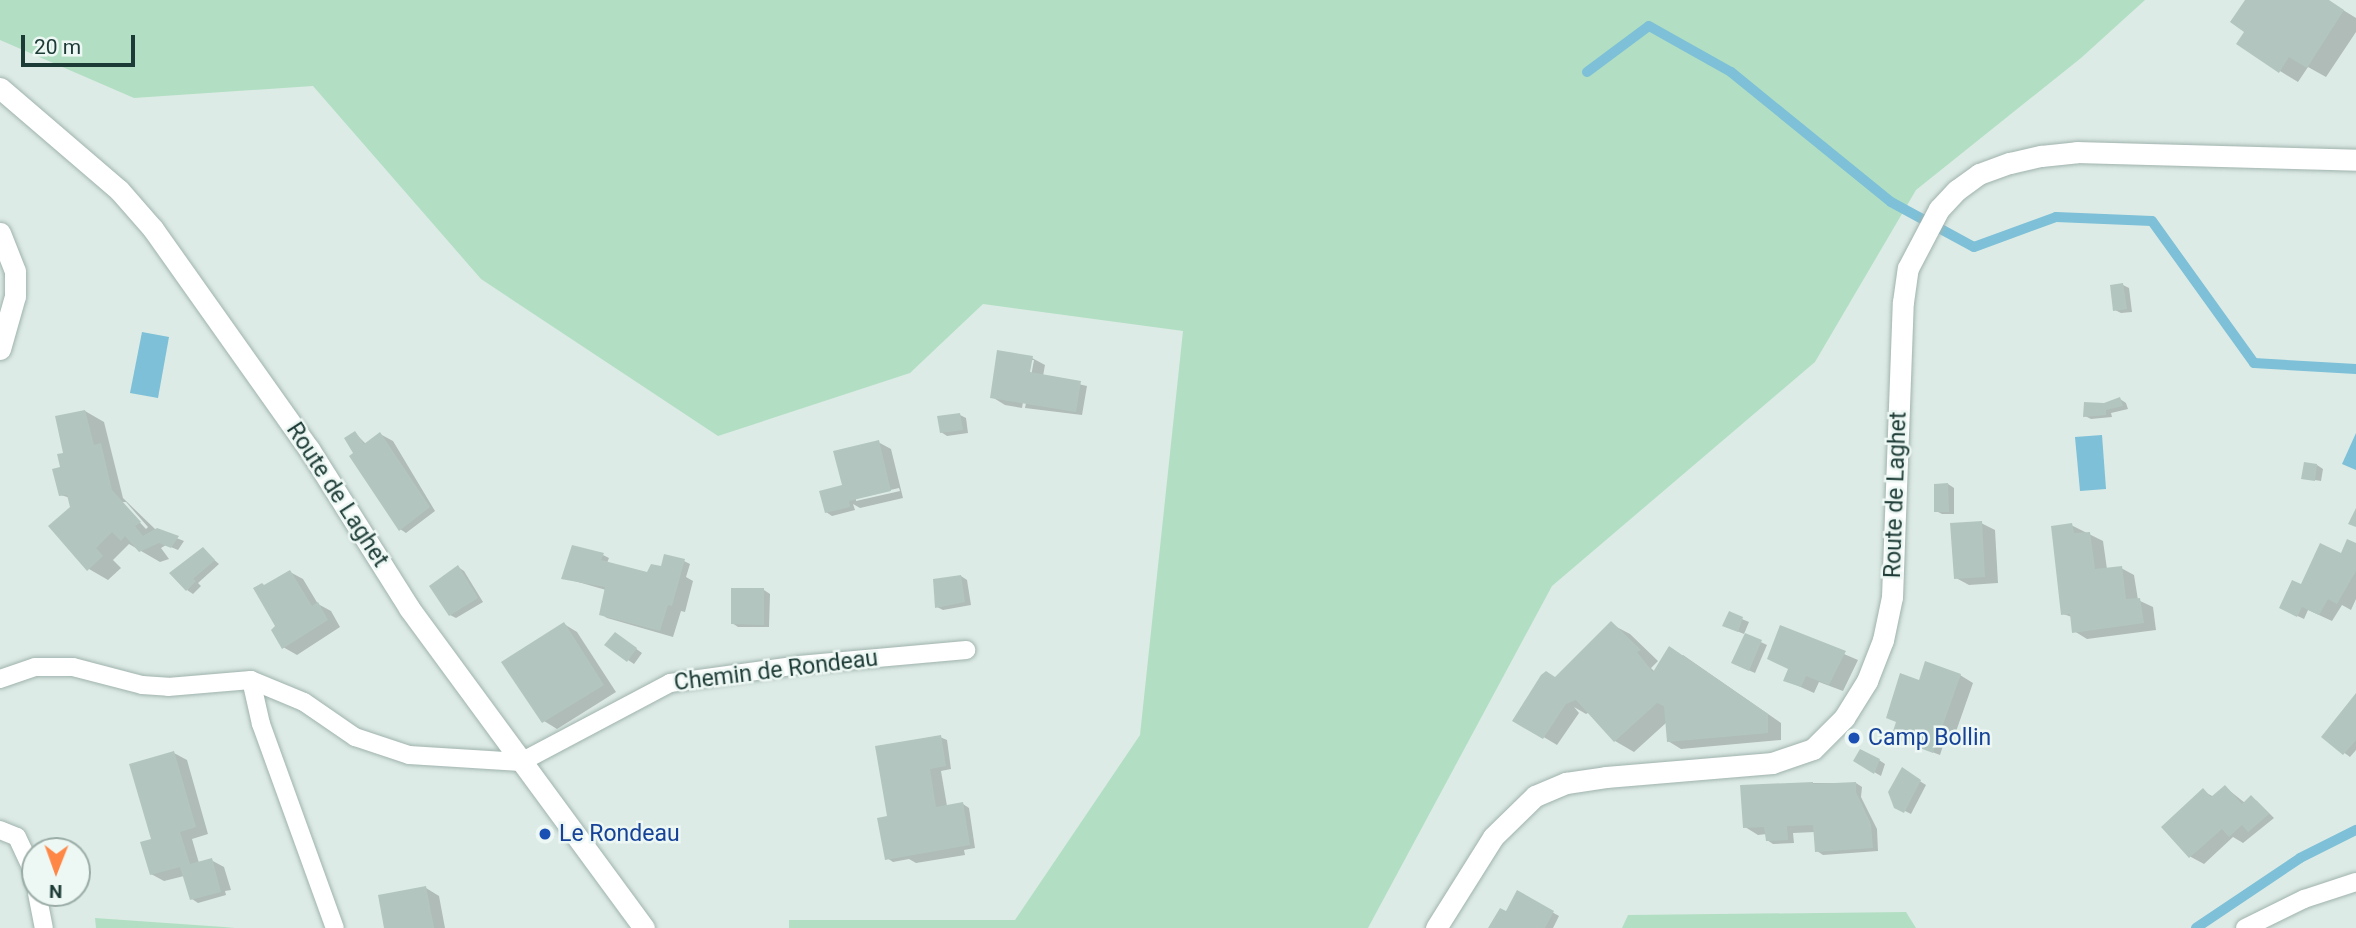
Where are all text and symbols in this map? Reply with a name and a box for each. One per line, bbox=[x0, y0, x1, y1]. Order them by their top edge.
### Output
scale bar bbox=[24, 21, 138, 65]
text: 20 m bbox=[34, 35, 81, 59]
street label: Route de Laghet bbox=[1879, 411, 1913, 579]
street label: Route de Laghet bbox=[280, 418, 394, 572]
street label: Chemin de Rondeau bbox=[672, 645, 880, 697]
place label: Camp Bollin bbox=[1868, 724, 1991, 752]
marker: Camp Bollin bbox=[1846, 730, 1862, 746]
place label: Le Rondeau bbox=[559, 820, 680, 848]
marker: Le Rondeau bbox=[537, 826, 553, 842]
north arrow bbox=[21, 837, 91, 907]
text: N bbox=[49, 880, 63, 903]

